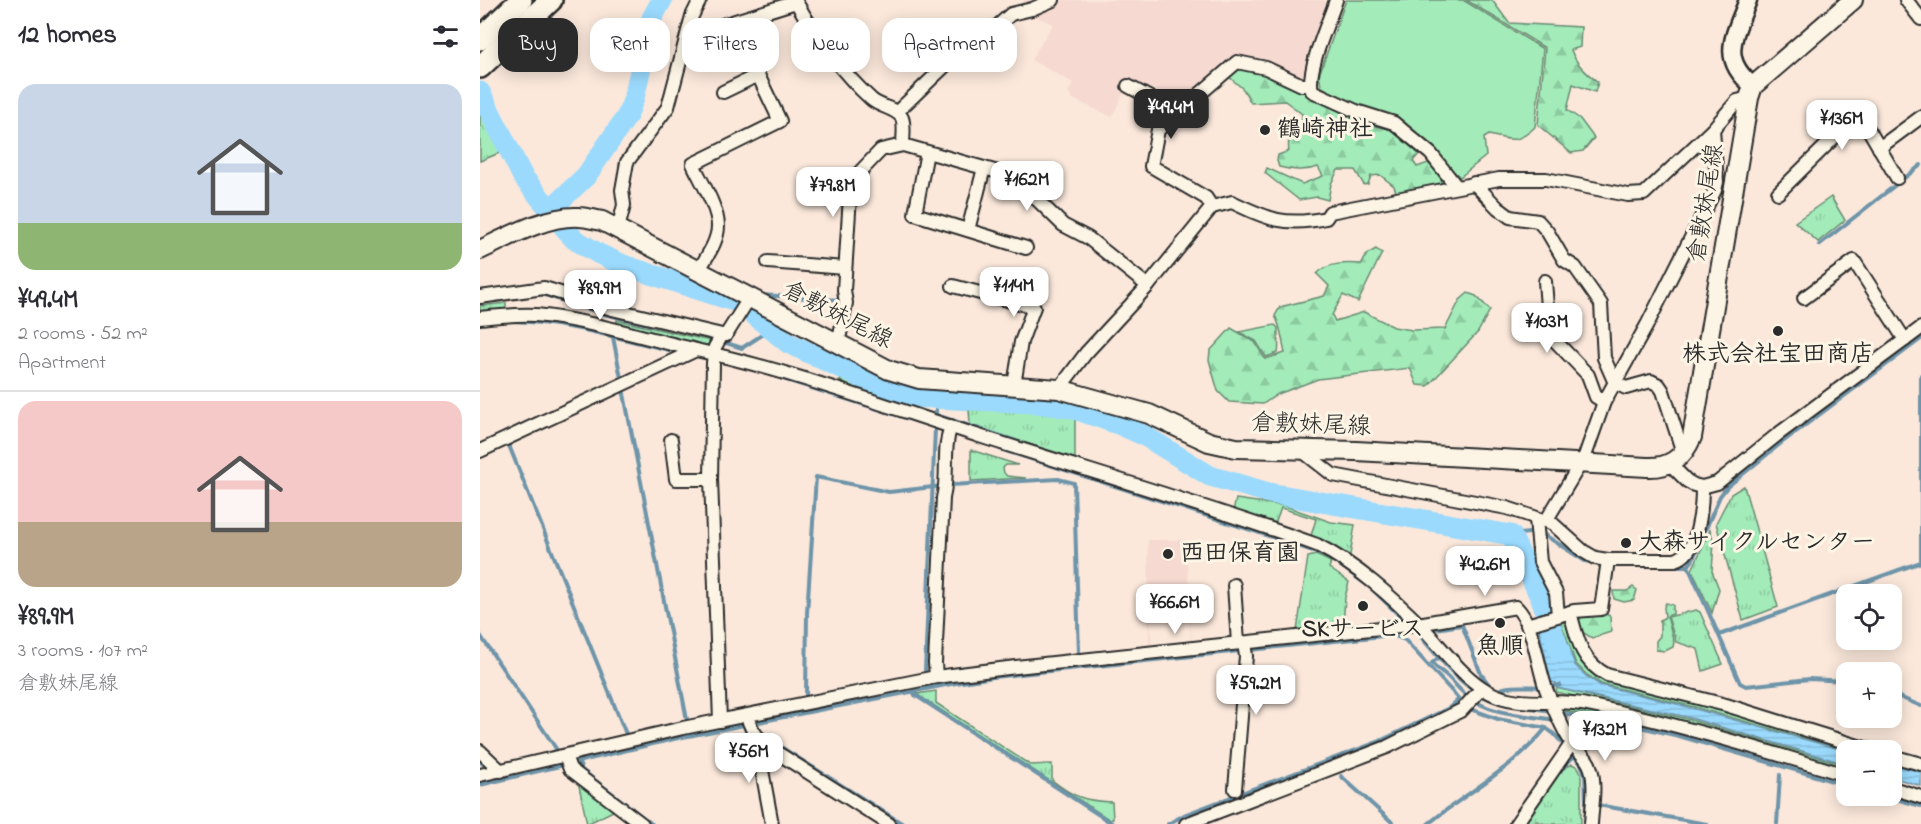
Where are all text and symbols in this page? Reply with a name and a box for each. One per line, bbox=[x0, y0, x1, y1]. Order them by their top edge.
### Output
text: 12 homes bbox=[18, 17, 117, 55]
chip: Buy bbox=[498, 18, 578, 72]
chip: Rent bbox=[590, 18, 670, 72]
chip: Filters bbox=[682, 18, 779, 72]
chip: New bbox=[791, 18, 870, 72]
chip: Apartment bbox=[882, 18, 1017, 72]
icon: filters bbox=[429, 20, 462, 53]
pin: ¥49.4M bbox=[1122, 89, 1220, 140]
text: ¥49.4M bbox=[1148, 94, 1194, 123]
pin: ¥136M bbox=[1800, 100, 1884, 151]
text: ¥136M bbox=[1820, 105, 1864, 134]
place label: 鶴崎神社 bbox=[1277, 113, 1373, 148]
icon: home bbox=[186, 123, 294, 231]
marker: 鶴崎神社 bbox=[1258, 123, 1272, 137]
street label: 倉敷妹尾線 bbox=[1680, 141, 1734, 265]
pin: ¥162M bbox=[985, 161, 1069, 212]
text: ¥162M bbox=[1004, 166, 1050, 195]
pin: ¥79.8M bbox=[784, 167, 882, 218]
text: ¥79.8M bbox=[810, 172, 856, 201]
pin: ¥114M bbox=[972, 267, 1056, 318]
pin: ¥89.9M bbox=[551, 270, 649, 321]
text: ¥114M bbox=[994, 272, 1034, 301]
street label: 倉敷妹尾線 bbox=[776, 273, 898, 359]
text: ¥89.9M bbox=[578, 275, 622, 304]
text: ¥49.4M bbox=[18, 282, 78, 320]
pin: ¥103M bbox=[1505, 303, 1589, 354]
text: ¥103M bbox=[1525, 308, 1569, 337]
text: 2 rooms · 52 m² bbox=[18, 320, 148, 349]
marker: 株式会社宝田商店 bbox=[1771, 324, 1785, 338]
place label: 株式会社宝田商店 bbox=[1682, 338, 1874, 373]
text: Apartment bbox=[18, 349, 106, 378]
street label: 倉敷妹尾線 bbox=[1250, 406, 1372, 446]
icon: home bbox=[186, 440, 294, 548]
place label: 大森サイクルセンター bbox=[1638, 526, 1875, 561]
marker: 大森サイクルセンター bbox=[1619, 536, 1633, 550]
place label: 西田保育園 bbox=[1180, 537, 1300, 572]
pin: ¥42.6M bbox=[1436, 546, 1534, 597]
marker: 西田保育園 bbox=[1161, 547, 1175, 561]
text: ¥42.6M bbox=[1460, 551, 1511, 580]
pin: ¥66.6M bbox=[1126, 584, 1224, 635]
map controls bbox=[1836, 584, 1902, 806]
button: locate bbox=[1836, 584, 1902, 650]
text: ¥66.6M bbox=[1150, 589, 1200, 618]
text: ¥89.9M bbox=[18, 599, 75, 637]
marker: SKサービス bbox=[1356, 599, 1370, 613]
place label: SKサービス bbox=[1302, 613, 1424, 648]
marker: 魚順 bbox=[1493, 616, 1507, 630]
place label: 魚順 bbox=[1476, 630, 1524, 665]
text: 3 rooms · 107 m² bbox=[18, 637, 148, 666]
button: + bbox=[1836, 662, 1902, 728]
pin: ¥59.2M bbox=[1207, 665, 1305, 716]
text: 倉敷妹尾線 bbox=[18, 670, 118, 699]
text: ¥59.2M bbox=[1230, 670, 1282, 699]
pin: ¥132M bbox=[1563, 711, 1647, 762]
text: ¥132M bbox=[1583, 716, 1627, 745]
pin: ¥56M bbox=[713, 733, 785, 784]
text: ¥56M bbox=[729, 738, 769, 767]
button: − bbox=[1836, 740, 1902, 806]

